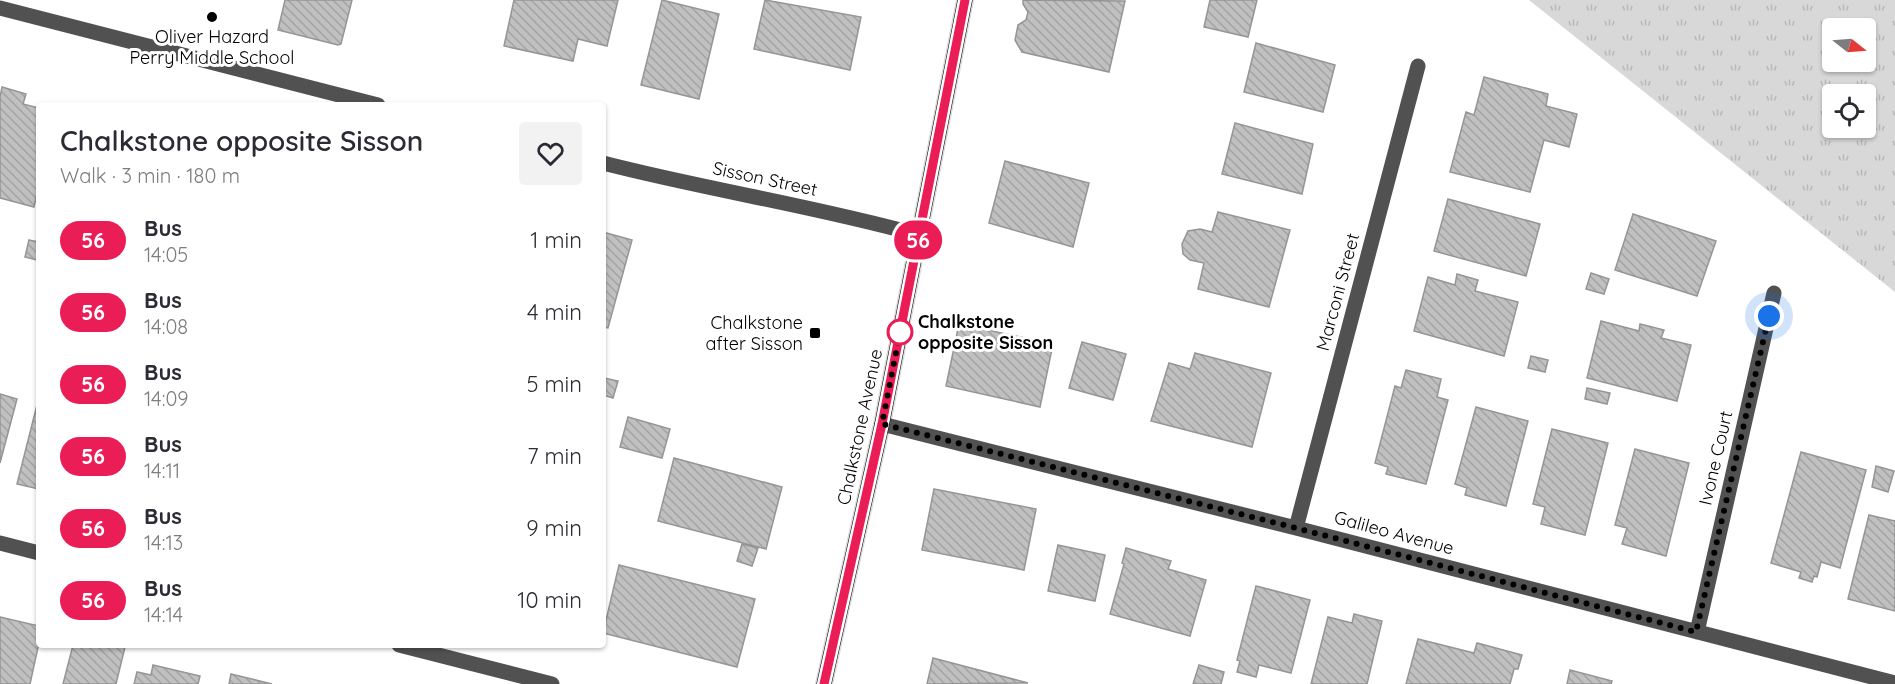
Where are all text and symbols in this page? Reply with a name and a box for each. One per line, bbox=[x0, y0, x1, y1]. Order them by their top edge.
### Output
marker: Oliver Hazard Perry Middle School bbox=[205, 10, 219, 24]
north arrow bbox=[1822, 18, 1876, 72]
map controls bbox=[1822, 18, 1876, 138]
place label: Oliver Hazard Perry Middle School bbox=[130, 25, 294, 69]
button: locate bbox=[1822, 84, 1876, 138]
button: heart bbox=[519, 122, 582, 185]
text: Chalkstone opposite Sisson bbox=[60, 123, 423, 158]
street label: Sisson Street bbox=[711, 156, 819, 201]
text: Walk · 3 min · 180 m bbox=[60, 163, 240, 188]
text: Bus bbox=[144, 214, 182, 242]
line badge: 56 bbox=[891, 220, 945, 260]
text: 1 min bbox=[530, 226, 582, 254]
text: 56 bbox=[81, 227, 105, 253]
text: 56 bbox=[906, 227, 930, 253]
street label: Marconi Street bbox=[1311, 231, 1364, 353]
text: 14:05 bbox=[144, 242, 188, 267]
text: Bus bbox=[144, 286, 182, 314]
text: 4 min bbox=[527, 298, 582, 326]
text: 56 bbox=[81, 299, 105, 325]
your location bbox=[1754, 301, 1784, 331]
place label: Chalkstone opposite Sisson bbox=[918, 310, 1053, 354]
place label: Chalkstone after Sisson bbox=[705, 311, 803, 355]
text: 14:08 bbox=[144, 314, 188, 339]
marker: Chalkstone opposite Sisson bbox=[887, 319, 913, 345]
marker: Chalkstone after Sisson bbox=[808, 326, 822, 340]
street label: Chalkstone Avenue bbox=[832, 347, 887, 507]
text: Bus bbox=[144, 358, 182, 386]
text: 5 min bbox=[527, 370, 582, 398]
text: 56 bbox=[81, 371, 105, 397]
text: 14:09 bbox=[144, 386, 188, 411]
street label: Ivone Court bbox=[1693, 408, 1738, 507]
text: Bus bbox=[144, 430, 182, 458]
text: 7 min bbox=[527, 442, 582, 470]
text: 56 bbox=[81, 443, 105, 469]
text: 14:11 bbox=[144, 458, 180, 483]
text: Bus bbox=[144, 502, 182, 530]
street label: Galileo Avenue bbox=[1332, 505, 1457, 560]
text: 9 min bbox=[526, 514, 582, 542]
text: 56 bbox=[81, 515, 105, 541]
text: 14:13 bbox=[144, 530, 183, 555]
text: Bus bbox=[144, 574, 182, 602]
text: 10 min bbox=[517, 586, 582, 614]
text: 56 bbox=[81, 587, 105, 613]
text: 14:14 bbox=[144, 602, 183, 627]

